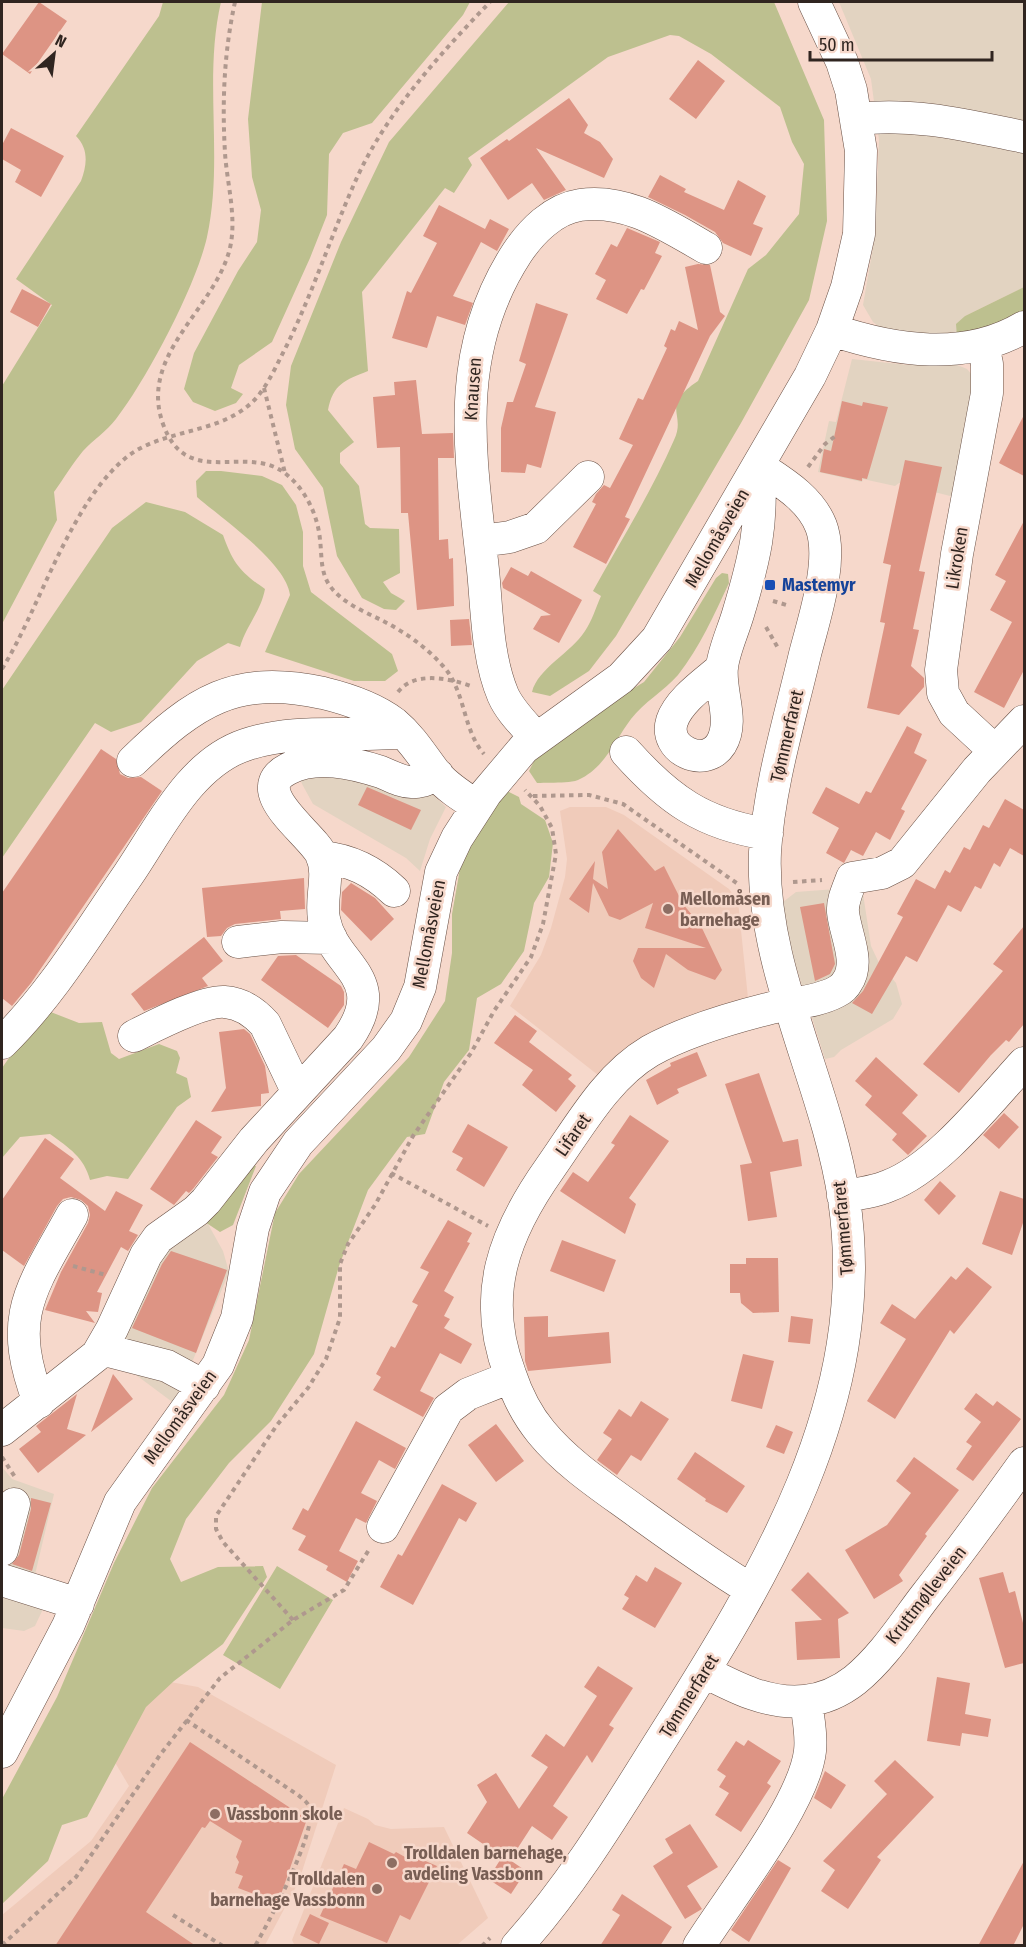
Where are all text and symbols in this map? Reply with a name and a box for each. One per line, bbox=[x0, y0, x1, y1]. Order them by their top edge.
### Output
north arrow bbox=[24, 24, 84, 84]
scale bar bbox=[810, 24, 992, 62]
text: N bbox=[52, 31, 70, 52]
text: 50 m bbox=[819, 34, 855, 56]
street label: Knausen bbox=[460, 357, 486, 421]
street label: Mellomåsveien bbox=[680, 485, 754, 591]
street label: Likroken bbox=[941, 525, 973, 591]
place label: Mastemyr bbox=[782, 574, 856, 596]
marker: Mastemyr bbox=[763, 578, 777, 592]
street label: Tømmerfaret bbox=[766, 688, 808, 784]
street label: Mellomåsveien bbox=[408, 878, 450, 990]
place label: Mellomåsen barnehage bbox=[680, 888, 770, 931]
marker: Mellomåsen barnehage bbox=[661, 902, 675, 916]
street label: Lifaret bbox=[551, 1109, 596, 1161]
street label: Tømmerfaret bbox=[828, 1180, 858, 1276]
street label: Mellomåsveien bbox=[139, 1366, 221, 1468]
street label: Kruttmølleveien bbox=[881, 1542, 971, 1648]
street label: Tømmerfaret bbox=[655, 1650, 723, 1742]
place label: Vassbonn skole bbox=[226, 1803, 343, 1825]
marker: Vassbonn skole bbox=[208, 1807, 222, 1821]
place label: Trolldalen barnehage, avdeling Vassbonn bbox=[404, 1842, 567, 1885]
marker: Trolldalen barnehage, avdeling Vassbonn bbox=[385, 1856, 399, 1870]
place label: Trolldalen barnehage Vassbonn bbox=[210, 1868, 365, 1911]
marker: Trolldalen barnehage Vassbonn bbox=[370, 1882, 384, 1896]

